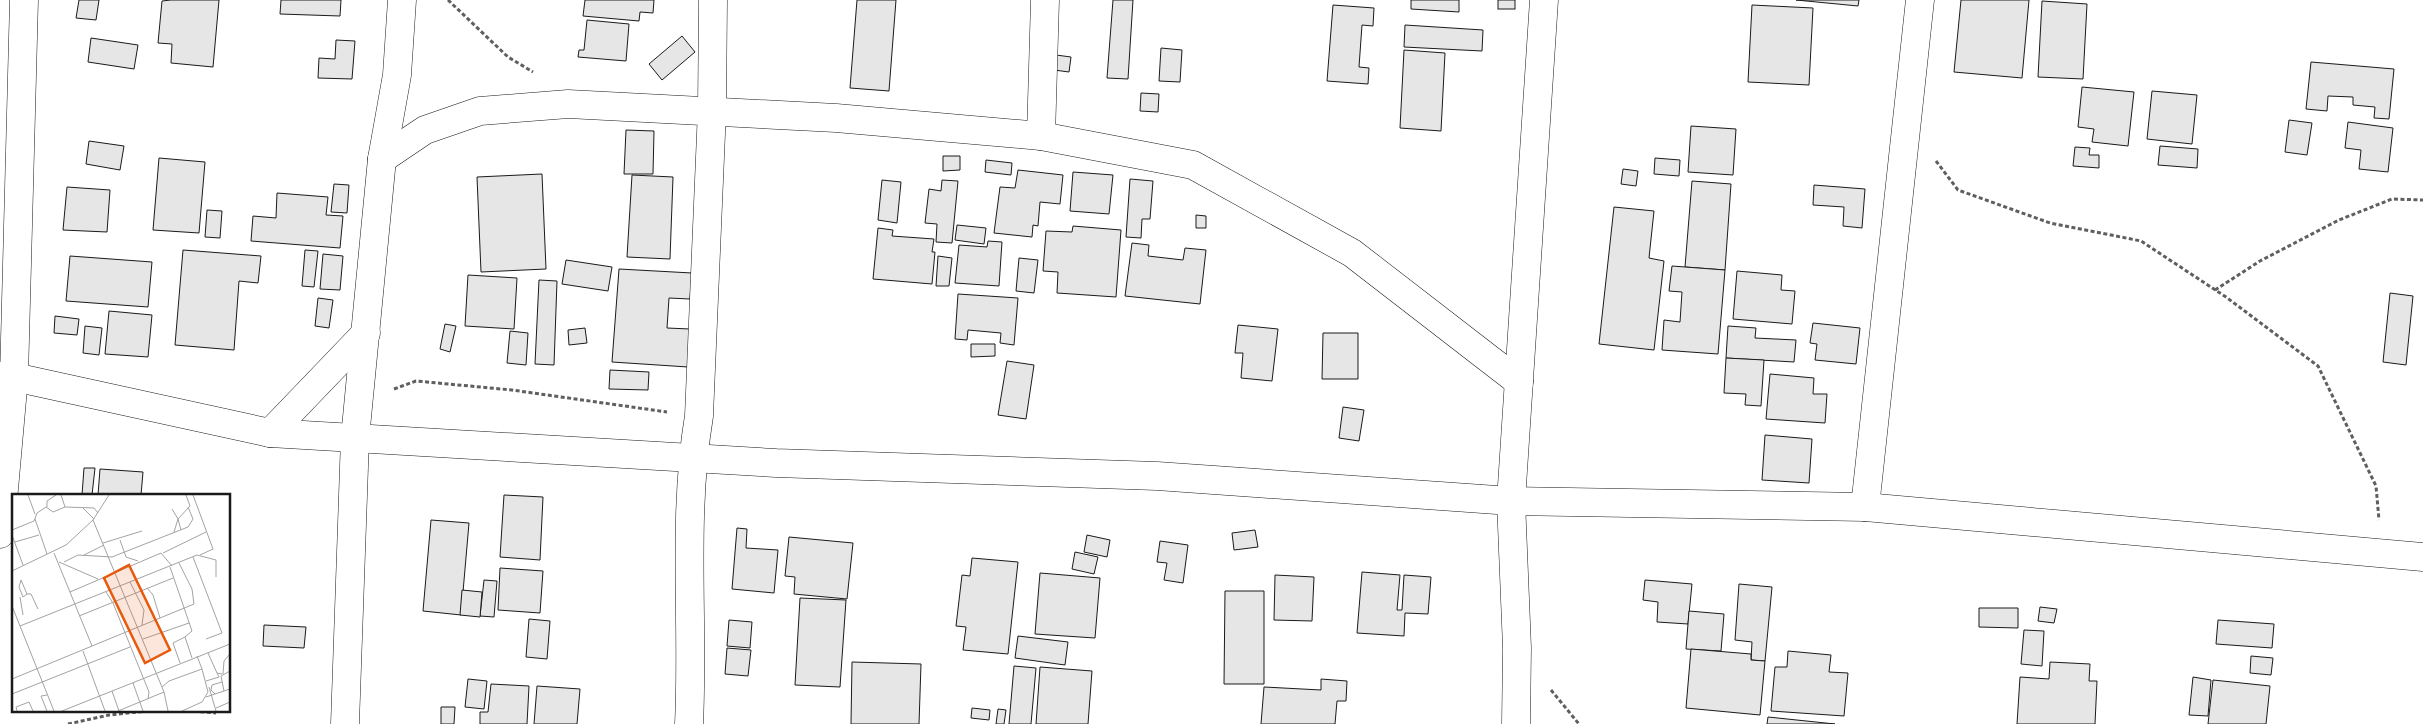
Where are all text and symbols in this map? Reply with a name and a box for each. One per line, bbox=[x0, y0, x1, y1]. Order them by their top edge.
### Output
inset map bbox=[12, 494, 230, 712]

